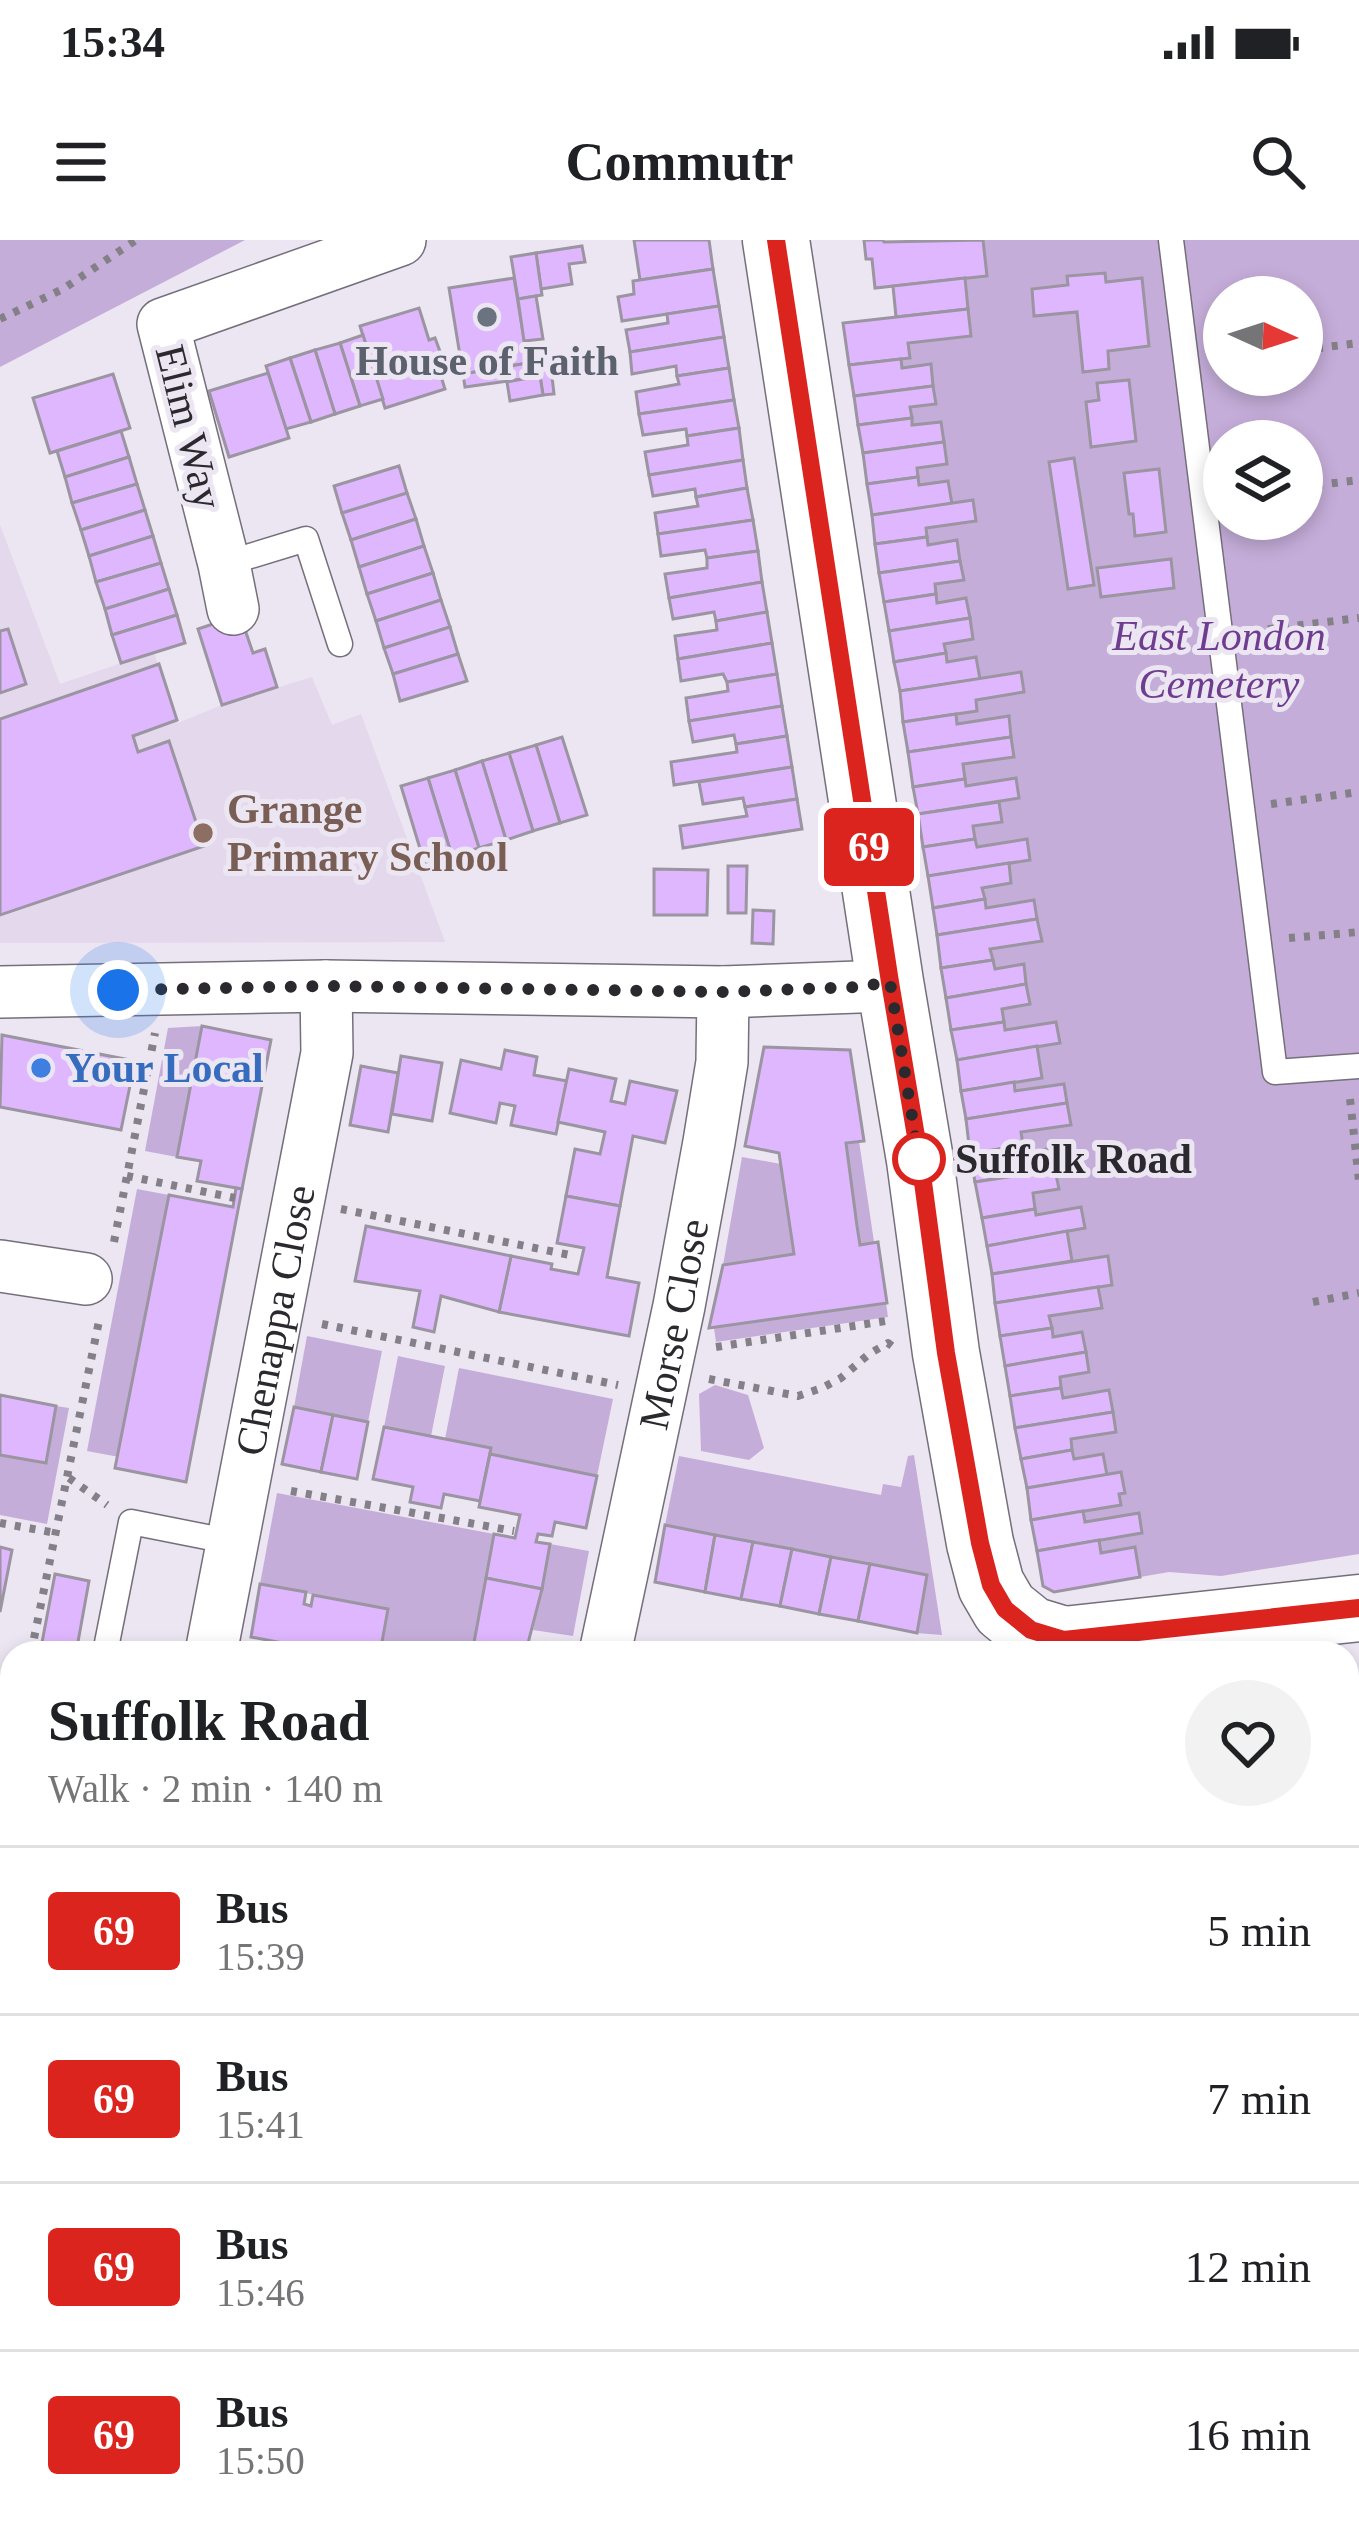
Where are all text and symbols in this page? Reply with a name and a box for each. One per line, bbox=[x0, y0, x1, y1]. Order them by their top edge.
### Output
text: 15:34 bbox=[60, 17, 165, 67]
icon: menu bbox=[48, 129, 114, 195]
icon: search bbox=[1245, 129, 1311, 195]
text: Commutr bbox=[566, 132, 793, 192]
north arrow bbox=[1203, 276, 1323, 396]
map controls bbox=[1203, 276, 1323, 540]
marker: House of Faith bbox=[474, 304, 500, 330]
place label: House of Faith bbox=[355, 338, 619, 384]
street label: Elim Way bbox=[146, 340, 232, 514]
button: layers bbox=[1203, 420, 1323, 540]
park label: East London Cemetery bbox=[1111, 613, 1326, 707]
place label: Grange Primary School bbox=[227, 786, 508, 880]
line badge: 69 bbox=[815, 808, 923, 886]
marker: Grange Primary School bbox=[190, 820, 216, 846]
text: 69 bbox=[848, 824, 890, 870]
your location bbox=[88, 960, 148, 1020]
place label: Your Local bbox=[65, 1045, 264, 1091]
marker: Your Local bbox=[28, 1055, 54, 1081]
marker: Suffolk Road bbox=[894, 1134, 944, 1184]
place label: Suffolk Road bbox=[955, 1136, 1192, 1182]
street label: Chenappa Close bbox=[227, 1181, 324, 1459]
street label: Morse Close bbox=[630, 1215, 717, 1434]
button: heart bbox=[1185, 1680, 1311, 1806]
text: Suffolk Road bbox=[48, 1689, 370, 1752]
text: Walk · 2 min · 140 m bbox=[48, 1767, 383, 1810]
text: Bus bbox=[216, 1883, 289, 1933]
text: 5 min bbox=[1207, 1906, 1311, 1956]
text: 69 bbox=[93, 1908, 135, 1954]
text: 15:39 bbox=[216, 1935, 305, 1978]
text: Bus bbox=[216, 2051, 289, 2101]
text: 7 min bbox=[1207, 2074, 1311, 2124]
text: 69 bbox=[93, 2076, 135, 2122]
text: 15:41 bbox=[216, 2103, 305, 2146]
text: Bus bbox=[216, 2219, 289, 2269]
text: 12 min bbox=[1185, 2242, 1311, 2292]
text: 69 bbox=[93, 2244, 135, 2290]
text: 15:46 bbox=[216, 2271, 305, 2314]
text: Bus bbox=[216, 2387, 289, 2437]
text: 16 min bbox=[1185, 2410, 1311, 2460]
text: 69 bbox=[93, 2412, 135, 2458]
text: 15:50 bbox=[216, 2439, 305, 2482]

